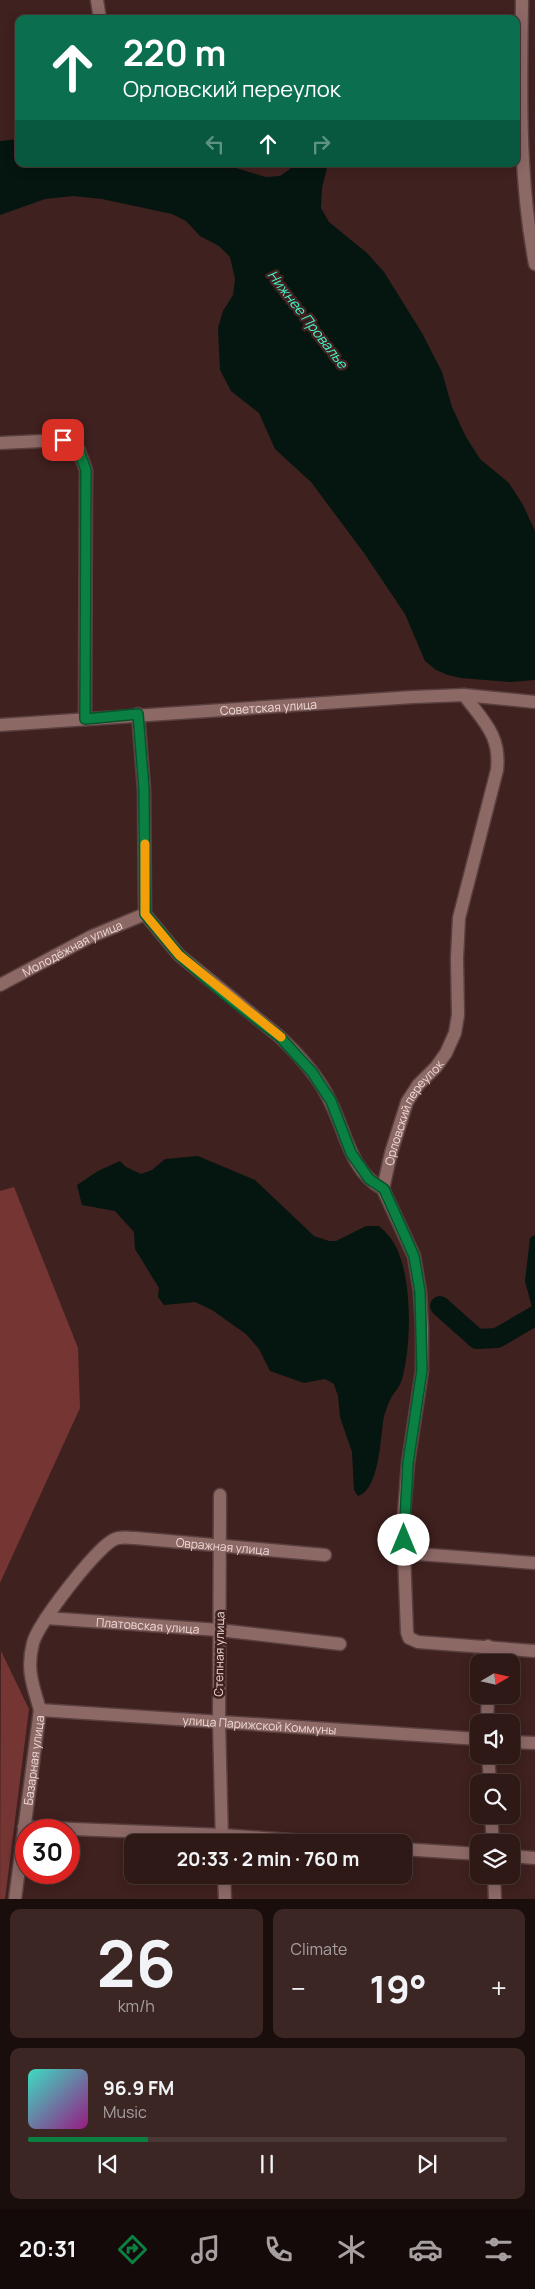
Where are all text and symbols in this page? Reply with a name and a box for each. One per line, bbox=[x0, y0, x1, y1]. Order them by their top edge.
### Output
text: 220 m bbox=[123, 29, 226, 77]
icon: ahead bbox=[40, 35, 105, 100]
text: Орловский переулок bbox=[123, 74, 341, 104]
icon: left bbox=[201, 130, 229, 158]
icon: ahead bbox=[254, 130, 282, 158]
icon: right bbox=[307, 130, 335, 158]
water label: Нижнее Провалье bbox=[264, 266, 353, 373]
pin bbox=[42, 419, 84, 461]
icon: arrive bbox=[49, 426, 77, 454]
street label: Советская улица bbox=[219, 695, 317, 719]
street label: Молодёжная улица bbox=[19, 916, 125, 980]
street label: Орловский переулок bbox=[380, 1055, 448, 1167]
position arrow bbox=[377, 1513, 429, 1565]
street label: Овражная улица bbox=[175, 1533, 270, 1559]
street label: Степная улица bbox=[210, 1611, 228, 1697]
street label: Платовская улица bbox=[95, 1613, 200, 1637]
north arrow bbox=[470, 1654, 520, 1704]
map controls bbox=[470, 1654, 520, 1884]
street label: улица Парижской Коммуны bbox=[182, 1711, 337, 1738]
street label: Базарная улица bbox=[19, 1714, 48, 1806]
button: sound bbox=[470, 1714, 520, 1764]
button: search bbox=[470, 1774, 520, 1824]
speed limit sign: 30 bbox=[15, 1819, 80, 1884]
button: layers bbox=[470, 1834, 520, 1884]
text: 20:33 · 2 min · 760 m bbox=[177, 1846, 359, 1872]
text: 26 bbox=[97, 1918, 176, 2007]
text: Climate bbox=[291, 1938, 347, 1960]
text: 19° bbox=[370, 1962, 427, 2014]
text: − bbox=[291, 1969, 306, 2007]
text: + bbox=[491, 1969, 507, 2007]
text: km/h bbox=[118, 1995, 155, 2017]
text: 96.9 FM bbox=[103, 2075, 174, 2101]
text: Music bbox=[103, 2101, 147, 2123]
icon: previous bbox=[94, 2150, 122, 2178]
icon: pause bbox=[253, 2150, 281, 2178]
icon: next bbox=[413, 2150, 441, 2178]
icon: directions bbox=[115, 2232, 150, 2267]
icon: music bbox=[188, 2232, 223, 2267]
icon: phone bbox=[261, 2232, 296, 2267]
icon: climate bbox=[334, 2232, 369, 2267]
icon: car bbox=[408, 2232, 443, 2267]
icon: filters bbox=[481, 2232, 516, 2267]
text: 20:31 bbox=[19, 2234, 77, 2264]

